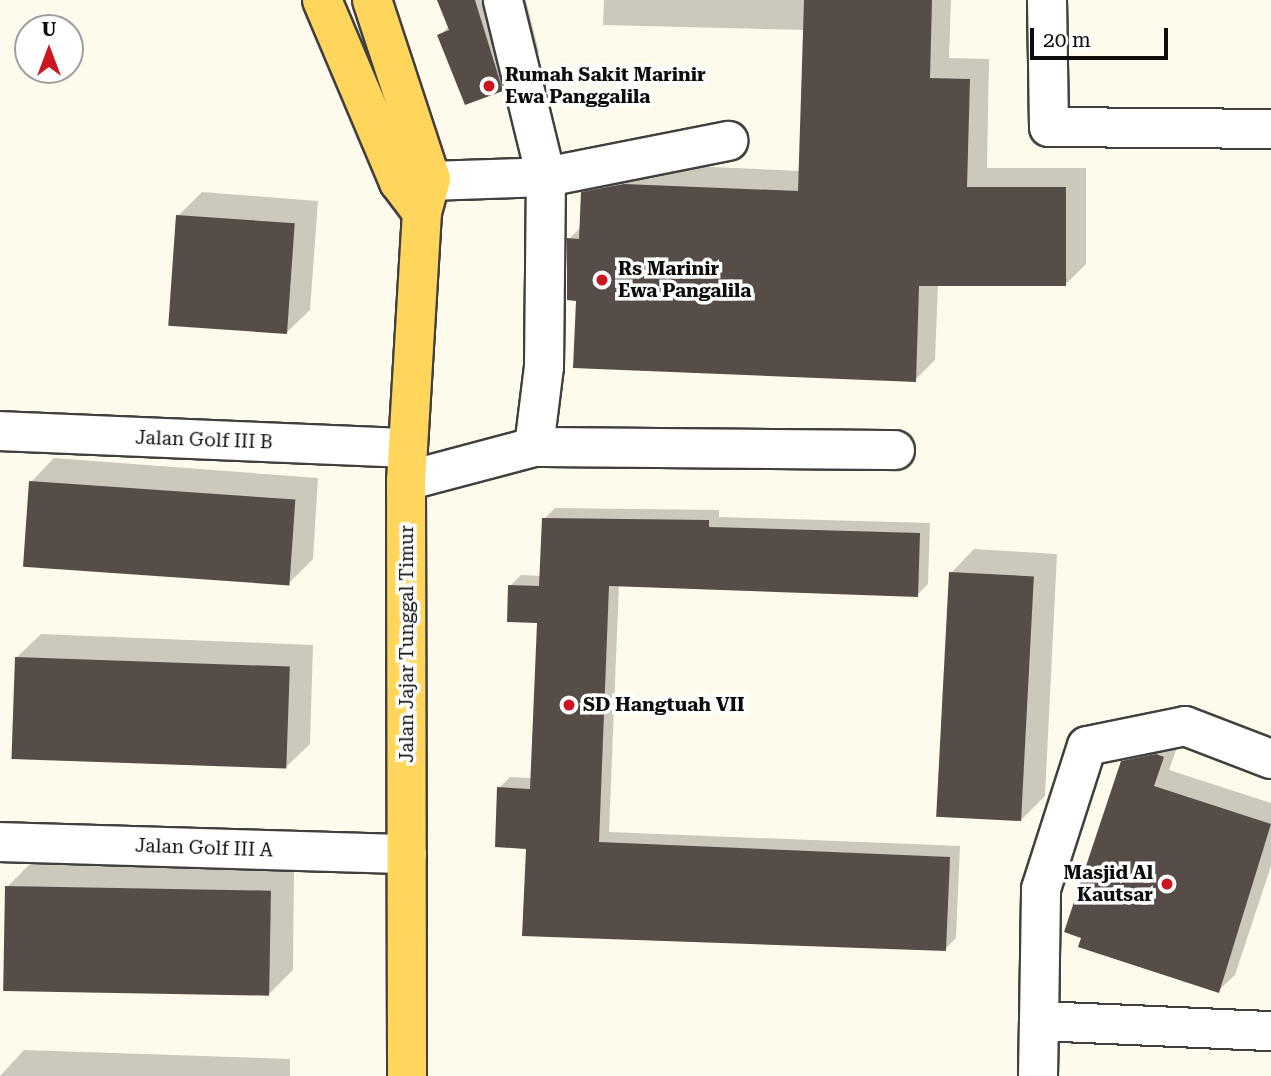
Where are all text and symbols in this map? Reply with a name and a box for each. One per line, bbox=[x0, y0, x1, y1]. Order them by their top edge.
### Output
north arrow bbox=[14, 14, 84, 84]
scale bar bbox=[1033, 14, 1171, 58]
text: U bbox=[42, 18, 56, 41]
text: 20 m bbox=[1043, 28, 1091, 52]
place label: Rumah Sakit Marinir Ewa Panggalila bbox=[505, 64, 706, 108]
marker: Rumah Sakit Marinir Ewa Panggalila bbox=[479, 76, 499, 96]
place label: Rs Marinir Ewa Pangalila bbox=[618, 258, 751, 302]
marker: Rs Marinir Ewa Pangalila bbox=[592, 270, 612, 290]
street label: Jalan Golf III B bbox=[135, 426, 273, 454]
street label: Jalan Jajar Tunggal Timur bbox=[396, 525, 418, 763]
place label: SD Hangtuah VII bbox=[583, 694, 745, 716]
marker: SD Hangtuah VII bbox=[561, 697, 577, 713]
street label: Jalan Golf III A bbox=[135, 834, 273, 862]
place label: Masjid Al Kautsar bbox=[1064, 862, 1153, 906]
marker: Masjid Al Kautsar bbox=[1159, 876, 1175, 892]

